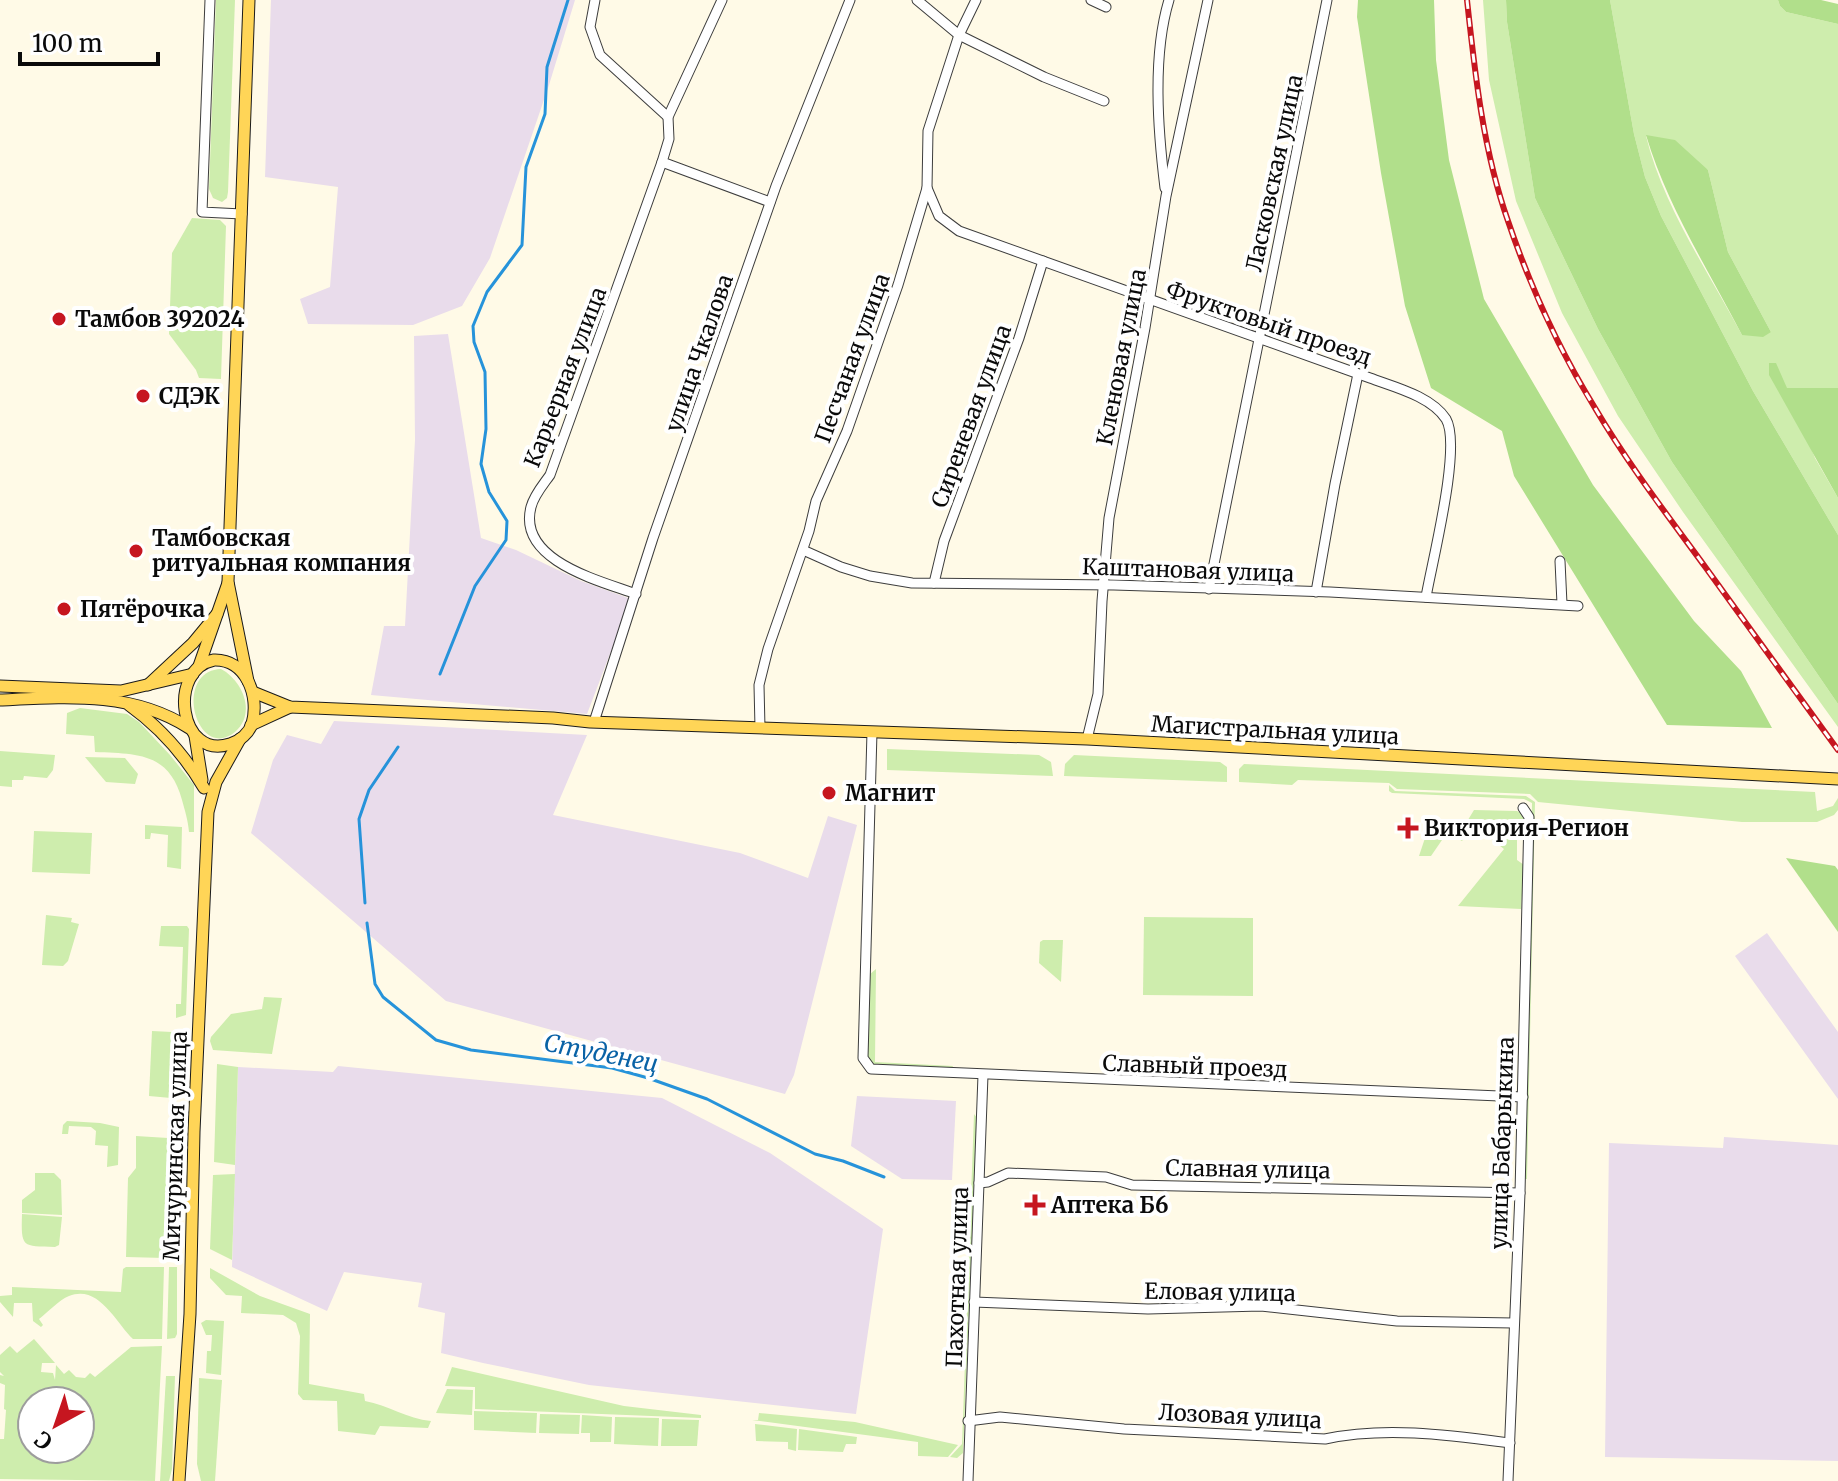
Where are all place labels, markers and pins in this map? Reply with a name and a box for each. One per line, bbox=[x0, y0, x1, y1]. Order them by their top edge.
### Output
place label: Тамбов 392024 bbox=[75, 305, 245, 333]
marker: Тамбов 392024 bbox=[50, 310, 68, 328]
place label: СДЭК bbox=[159, 382, 220, 410]
marker: СДЭК bbox=[134, 387, 152, 405]
place label: Тамбовская ритуальная компания bbox=[152, 524, 411, 577]
marker: Тамбовская ритуальная компания bbox=[127, 542, 145, 560]
place label: Пятёрочка bbox=[80, 595, 205, 623]
marker: Пятёрочка bbox=[55, 600, 73, 618]
place label: Магнит bbox=[845, 779, 936, 807]
marker: Магнит bbox=[820, 784, 838, 802]
place label: Виктория-Регион bbox=[1424, 814, 1629, 842]
marker: Виктория-Регион bbox=[1399, 819, 1417, 837]
place label: Аптека Б6 bbox=[1050, 1191, 1169, 1219]
marker: Аптека Б6 bbox=[1026, 1196, 1044, 1214]

